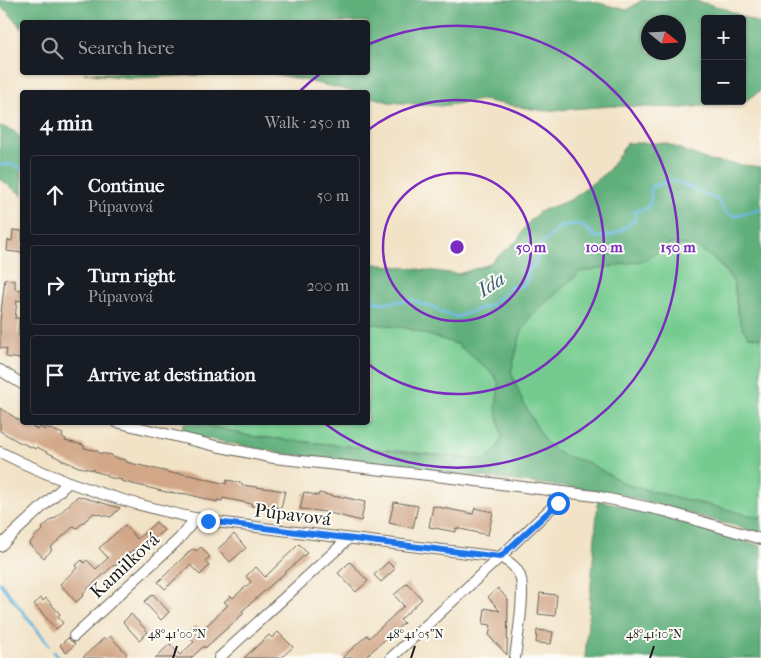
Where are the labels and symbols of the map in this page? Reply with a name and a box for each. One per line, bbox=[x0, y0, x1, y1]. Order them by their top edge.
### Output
north arrow bbox=[641, 15, 686, 60]
centre of rings bbox=[448, 238, 466, 256]
text: 50 m bbox=[516, 238, 547, 256]
text: 100 m bbox=[585, 238, 623, 256]
text: 150 m bbox=[660, 238, 696, 256]
water label: Ida bbox=[472, 267, 509, 302]
route start bbox=[547, 492, 570, 515]
street label: Púpavová bbox=[253, 499, 333, 531]
route end bbox=[197, 510, 220, 533]
street label: Kamilková bbox=[86, 528, 164, 603]
text: 48°41'00"N bbox=[148, 627, 206, 641]
text: 48°41'05"N bbox=[386, 627, 444, 641]
text: 48°41'10"N bbox=[626, 627, 682, 641]

